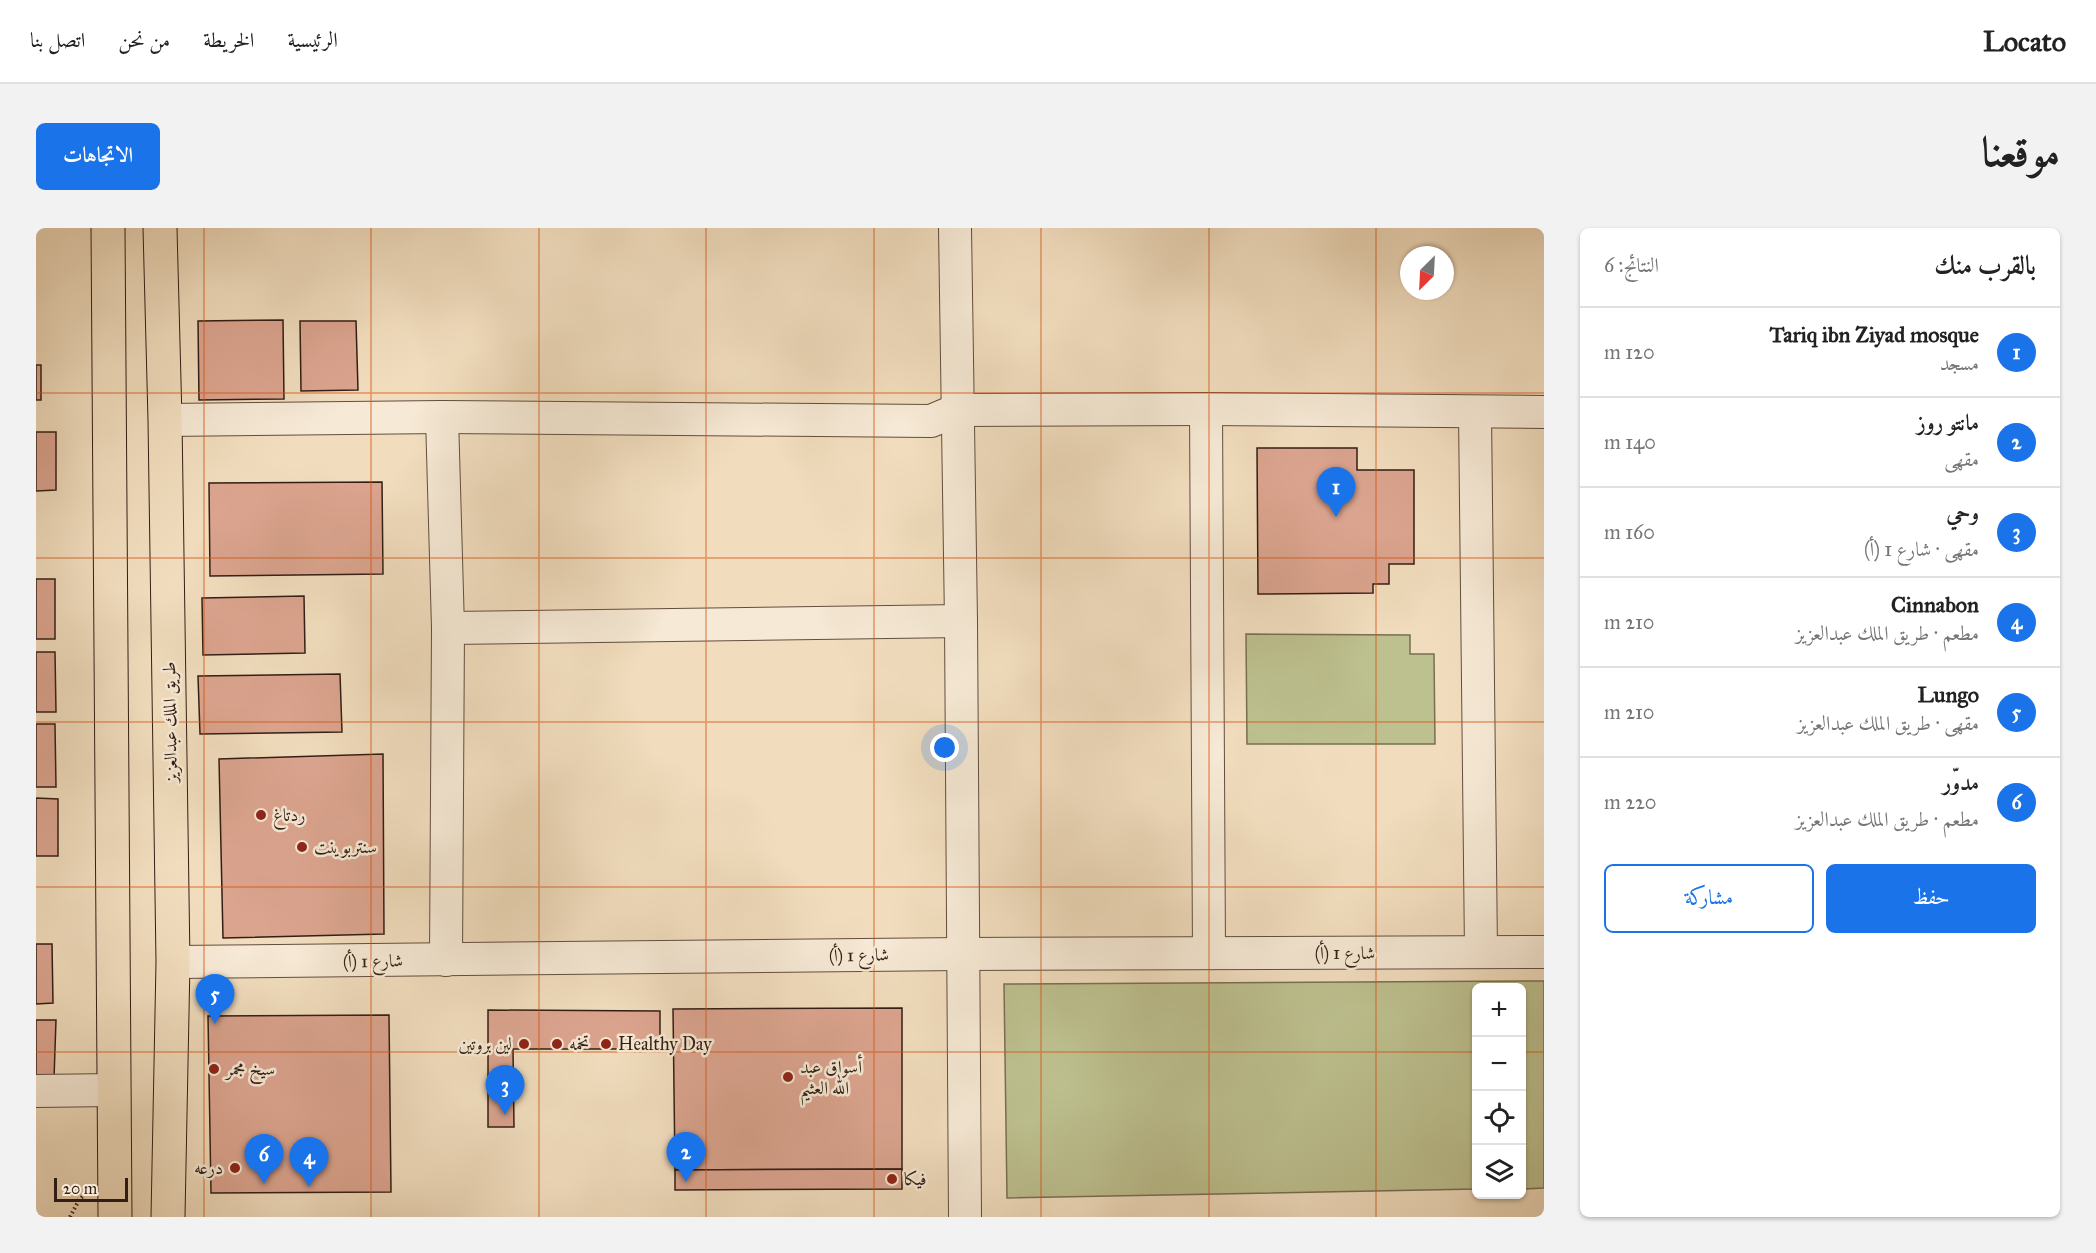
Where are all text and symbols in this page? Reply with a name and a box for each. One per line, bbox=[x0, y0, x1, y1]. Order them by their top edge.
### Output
text: Locato bbox=[1983, 24, 2066, 59]
text: اتصل بنا bbox=[30, 27, 85, 53]
text: من نحن bbox=[118, 27, 170, 53]
text: الخريطة bbox=[203, 27, 254, 53]
text: الرئيسية bbox=[287, 27, 338, 53]
button: الاتجاهات bbox=[36, 123, 160, 190]
text: موقعنا bbox=[1982, 126, 2060, 178]
north arrow bbox=[1400, 246, 1454, 300]
text: بالقرب منك bbox=[1934, 249, 2036, 281]
text: النتائج: 6 bbox=[1604, 253, 1659, 277]
text: Tariq ibn Ziyad mosque bbox=[1769, 321, 1979, 348]
text: 120 m bbox=[1604, 340, 1655, 364]
text: 1 bbox=[2013, 340, 2020, 364]
text: مسجد bbox=[1940, 351, 1979, 375]
text: مانتو روز bbox=[1917, 409, 1979, 436]
text: 140 m bbox=[1604, 430, 1656, 454]
text: 2 bbox=[2012, 430, 2021, 454]
text: مقهى bbox=[1944, 447, 1979, 471]
pin: 1 bbox=[1316, 468, 1356, 517]
text: وحي bbox=[1946, 499, 1979, 526]
text: 160 m bbox=[1604, 520, 1655, 544]
text: 3 bbox=[2013, 520, 2021, 544]
text: مقهى · شارع 1 (أ) bbox=[1864, 537, 1979, 561]
text: Cinnabon bbox=[1891, 591, 1979, 618]
text: 210 m bbox=[1604, 610, 1654, 634]
text: 4 bbox=[2011, 610, 2022, 634]
text: مطعم · طريق الملك عبدالعزيز bbox=[1796, 621, 1979, 645]
street label: طريق الملك عبدالعزيز bbox=[158, 662, 183, 784]
text: Lungo bbox=[1918, 681, 1979, 708]
text: 210 m bbox=[1604, 700, 1654, 724]
text: 5 bbox=[2012, 700, 2021, 724]
text: مقهى · طريق الملك عبدالعزيز bbox=[1797, 711, 1979, 735]
your location bbox=[930, 733, 959, 762]
text: مدوّر bbox=[1943, 769, 1979, 796]
text: 220 m bbox=[1604, 790, 1656, 814]
text: 6 bbox=[2011, 790, 2022, 814]
place label: ردتاغ bbox=[273, 804, 306, 830]
text: مطعم · طريق الملك عبدالعزيز bbox=[1796, 807, 1979, 831]
marker: ردتاغ bbox=[254, 808, 268, 822]
place label: سنتربوينت bbox=[314, 836, 377, 858]
marker: سنتربوينت bbox=[295, 840, 309, 854]
button: مشاركة bbox=[1604, 864, 1814, 933]
button: حفظ bbox=[1826, 864, 2036, 933]
street label: شارع 1 (أ) bbox=[1315, 940, 1375, 968]
street label: شارع 1 (أ) bbox=[829, 941, 889, 971]
street label: شارع 1 (أ) bbox=[343, 947, 403, 977]
pin: 5 bbox=[196, 974, 234, 1024]
map controls bbox=[1472, 983, 1526, 1199]
button: + bbox=[1472, 983, 1526, 1037]
place label: لين بروتين bbox=[458, 1033, 512, 1055]
place label: تخمه bbox=[569, 1033, 590, 1055]
place label: Healthy Day bbox=[618, 1033, 712, 1055]
marker: لين بروتين bbox=[517, 1037, 531, 1051]
marker: تخمه bbox=[550, 1037, 564, 1051]
marker: Healthy Day bbox=[599, 1037, 613, 1051]
button: − bbox=[1472, 1037, 1526, 1091]
place label: أسواق عبد الله العثيم bbox=[800, 1054, 863, 1106]
place label: سيخ مجمر bbox=[224, 1058, 275, 1085]
marker: سيخ مجمر bbox=[207, 1062, 221, 1076]
pin: 3 bbox=[486, 1066, 524, 1115]
marker: أسواق عبد الله العثيم bbox=[781, 1070, 795, 1084]
button: locate bbox=[1472, 1091, 1526, 1145]
pin: 2 bbox=[666, 1132, 706, 1182]
pin: 6 bbox=[244, 1134, 284, 1184]
pin: 4 bbox=[290, 1138, 328, 1187]
button: layers bbox=[1472, 1145, 1526, 1199]
place label: درعه bbox=[194, 1157, 223, 1179]
marker: درعه bbox=[228, 1161, 242, 1175]
place label: فيكا bbox=[904, 1168, 927, 1190]
marker: فيكا bbox=[885, 1172, 899, 1186]
scale bar bbox=[54, 1175, 128, 1202]
text: 20 m bbox=[63, 1179, 97, 1198]

